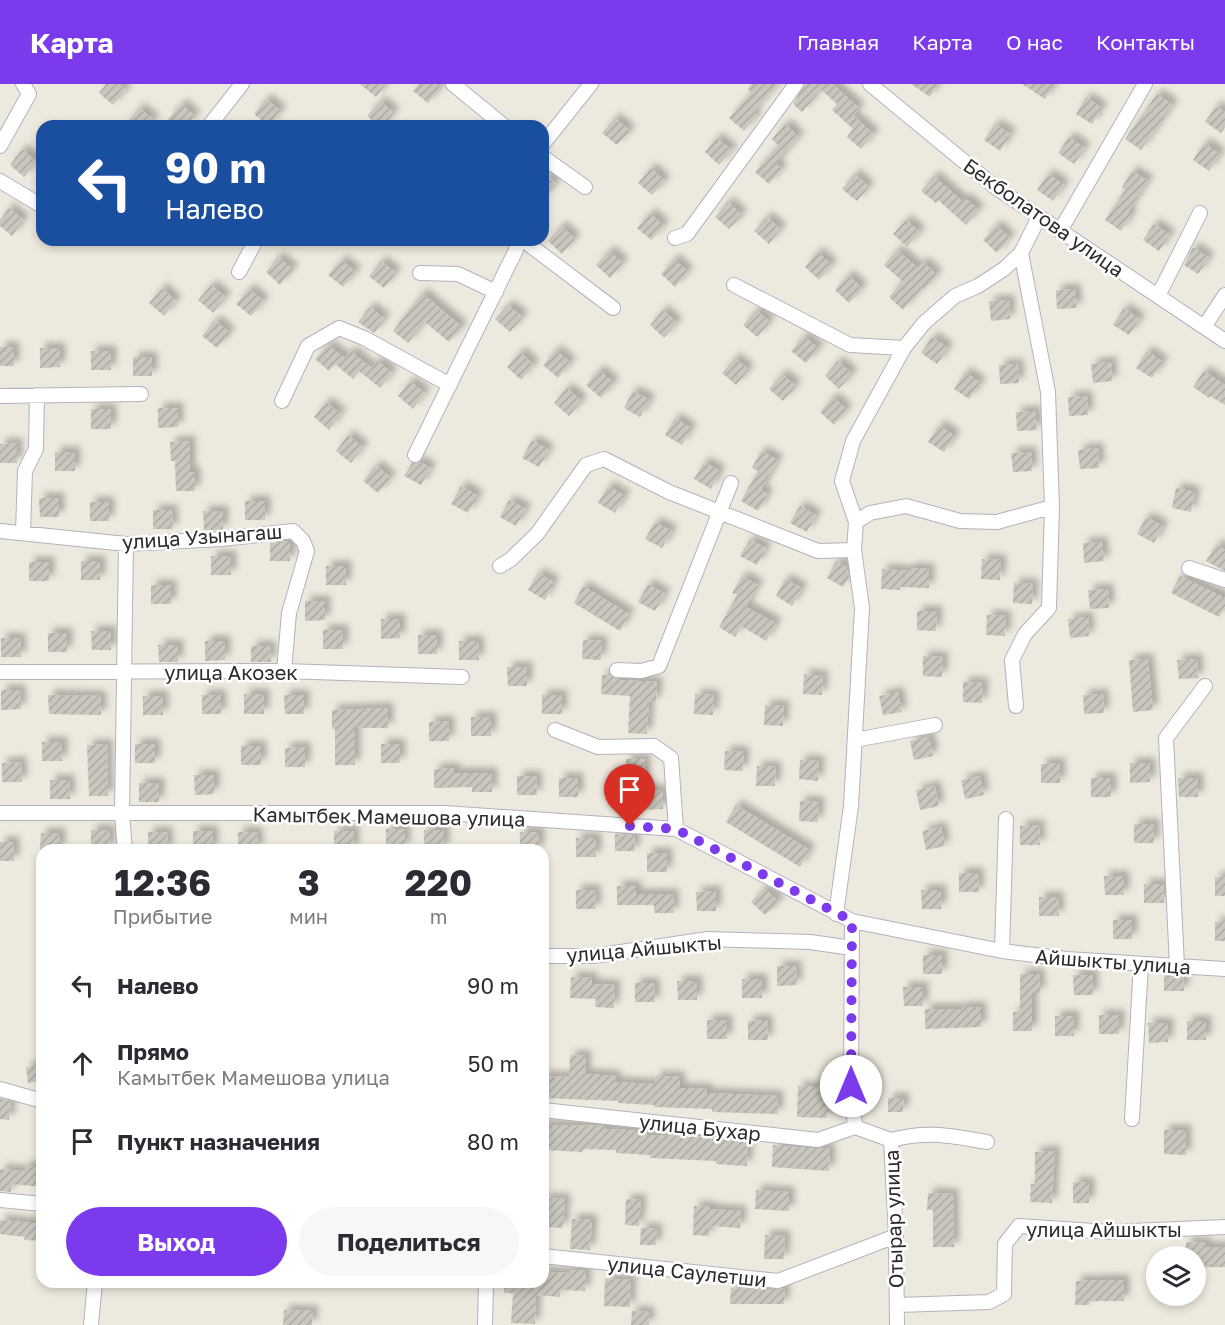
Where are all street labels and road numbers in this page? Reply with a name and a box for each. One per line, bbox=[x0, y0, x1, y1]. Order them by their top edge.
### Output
street label: Бекболатова улица bbox=[959, 153, 1129, 281]
street label: улица Узынагаш bbox=[121, 518, 283, 554]
street label: улица Акозек bbox=[164, 660, 298, 684]
street label: Камытбек Мамешова улица bbox=[252, 802, 526, 830]
street label: улица Айшыкты bbox=[565, 929, 723, 967]
street label: Айшыкты улица bbox=[1034, 944, 1192, 978]
street label: улица Бухар bbox=[638, 1109, 762, 1145]
street label: Отырар улица bbox=[879, 1149, 907, 1289]
street label: улица Айшыкты bbox=[1026, 1217, 1182, 1241]
street label: улица Саулетши bbox=[606, 1251, 768, 1291]

